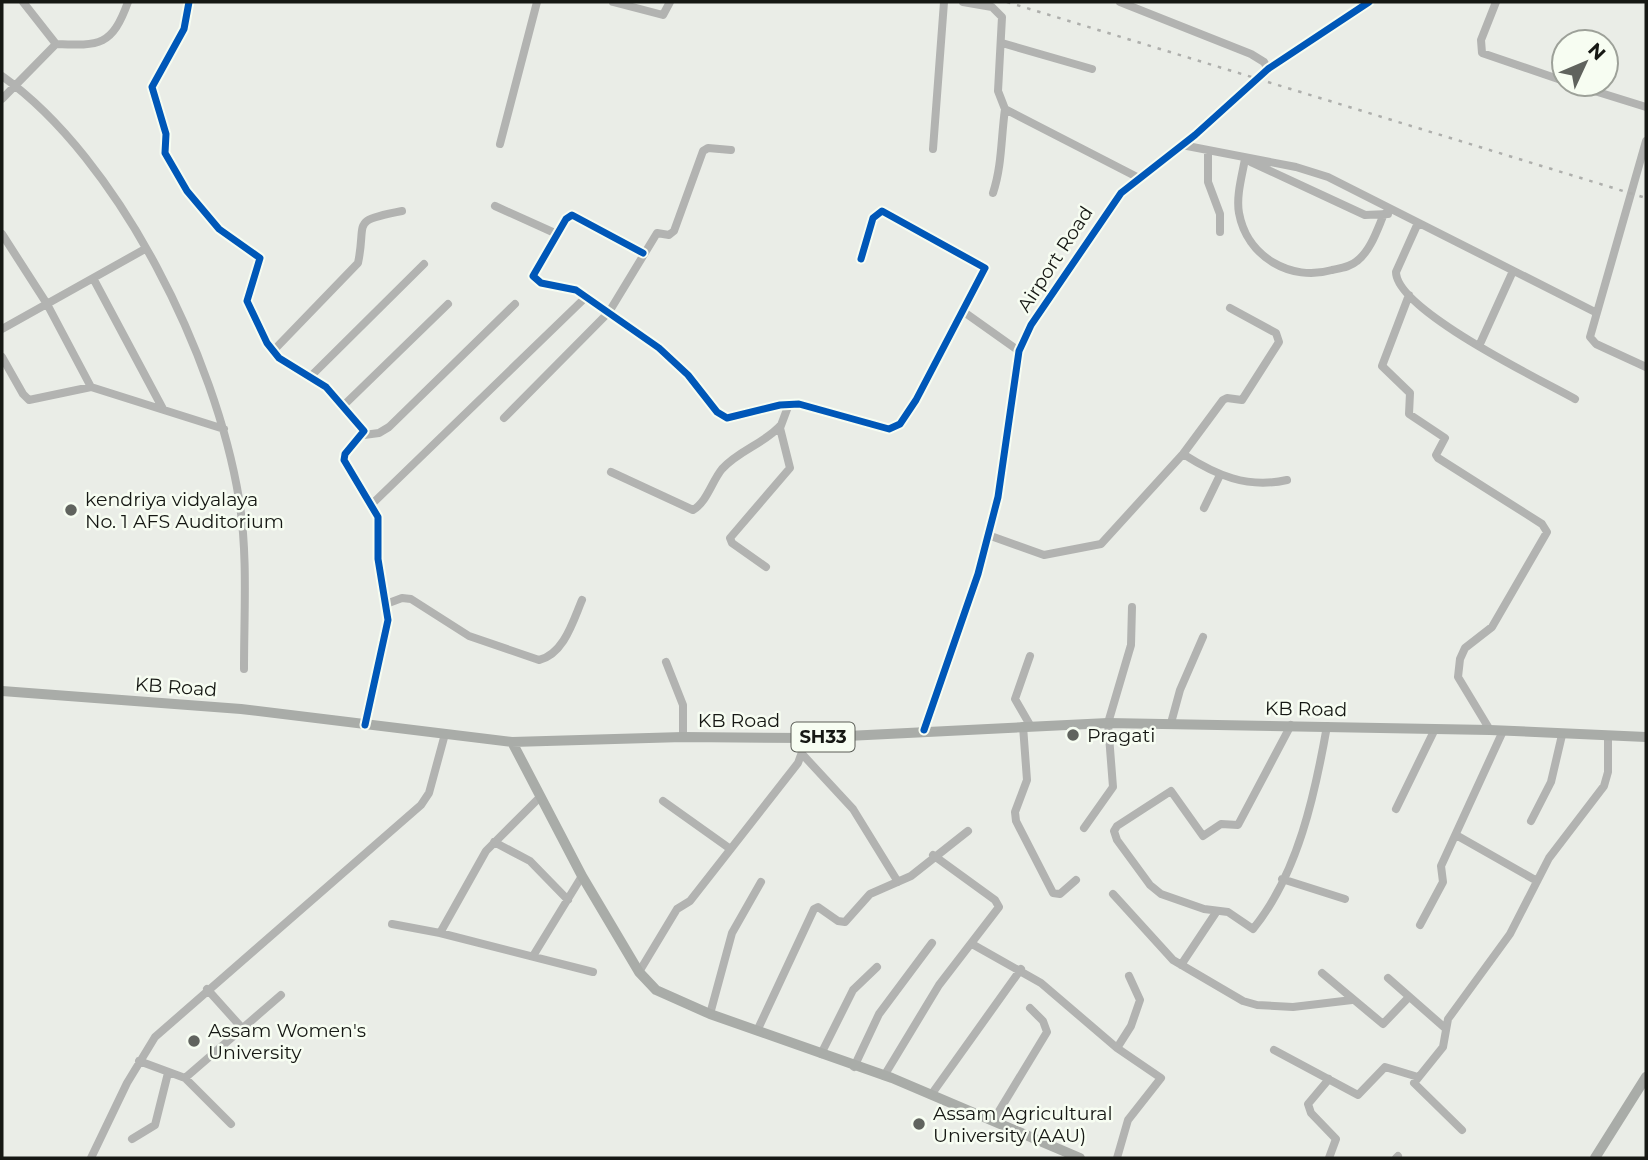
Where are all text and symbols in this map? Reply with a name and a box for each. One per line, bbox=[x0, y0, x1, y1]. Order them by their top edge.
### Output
north arrow bbox=[1550, 28, 1620, 98]
text: N bbox=[1583, 38, 1610, 65]
street label: Airport Road bbox=[1012, 202, 1098, 316]
place label: kendriya vidyalaya No. 1 AFS Auditorium bbox=[85, 488, 284, 533]
marker: kendriya vidyalaya No. 1 AFS Auditorium bbox=[63, 502, 79, 518]
street label: KB Road bbox=[134, 673, 218, 701]
street label: KB Road bbox=[1265, 697, 1347, 721]
street label: KB Road bbox=[698, 709, 780, 732]
road number: SH33 bbox=[792, 722, 854, 752]
place label: Pragati bbox=[1087, 724, 1155, 747]
marker: Pragati bbox=[1065, 727, 1081, 743]
place label: Assam Women's University bbox=[208, 1019, 366, 1064]
marker: Assam Women's University bbox=[186, 1033, 202, 1049]
place label: Assam Agricultural University (AAU) bbox=[933, 1102, 1113, 1147]
marker: Assam Agricultural University (AAU) bbox=[911, 1116, 927, 1132]

